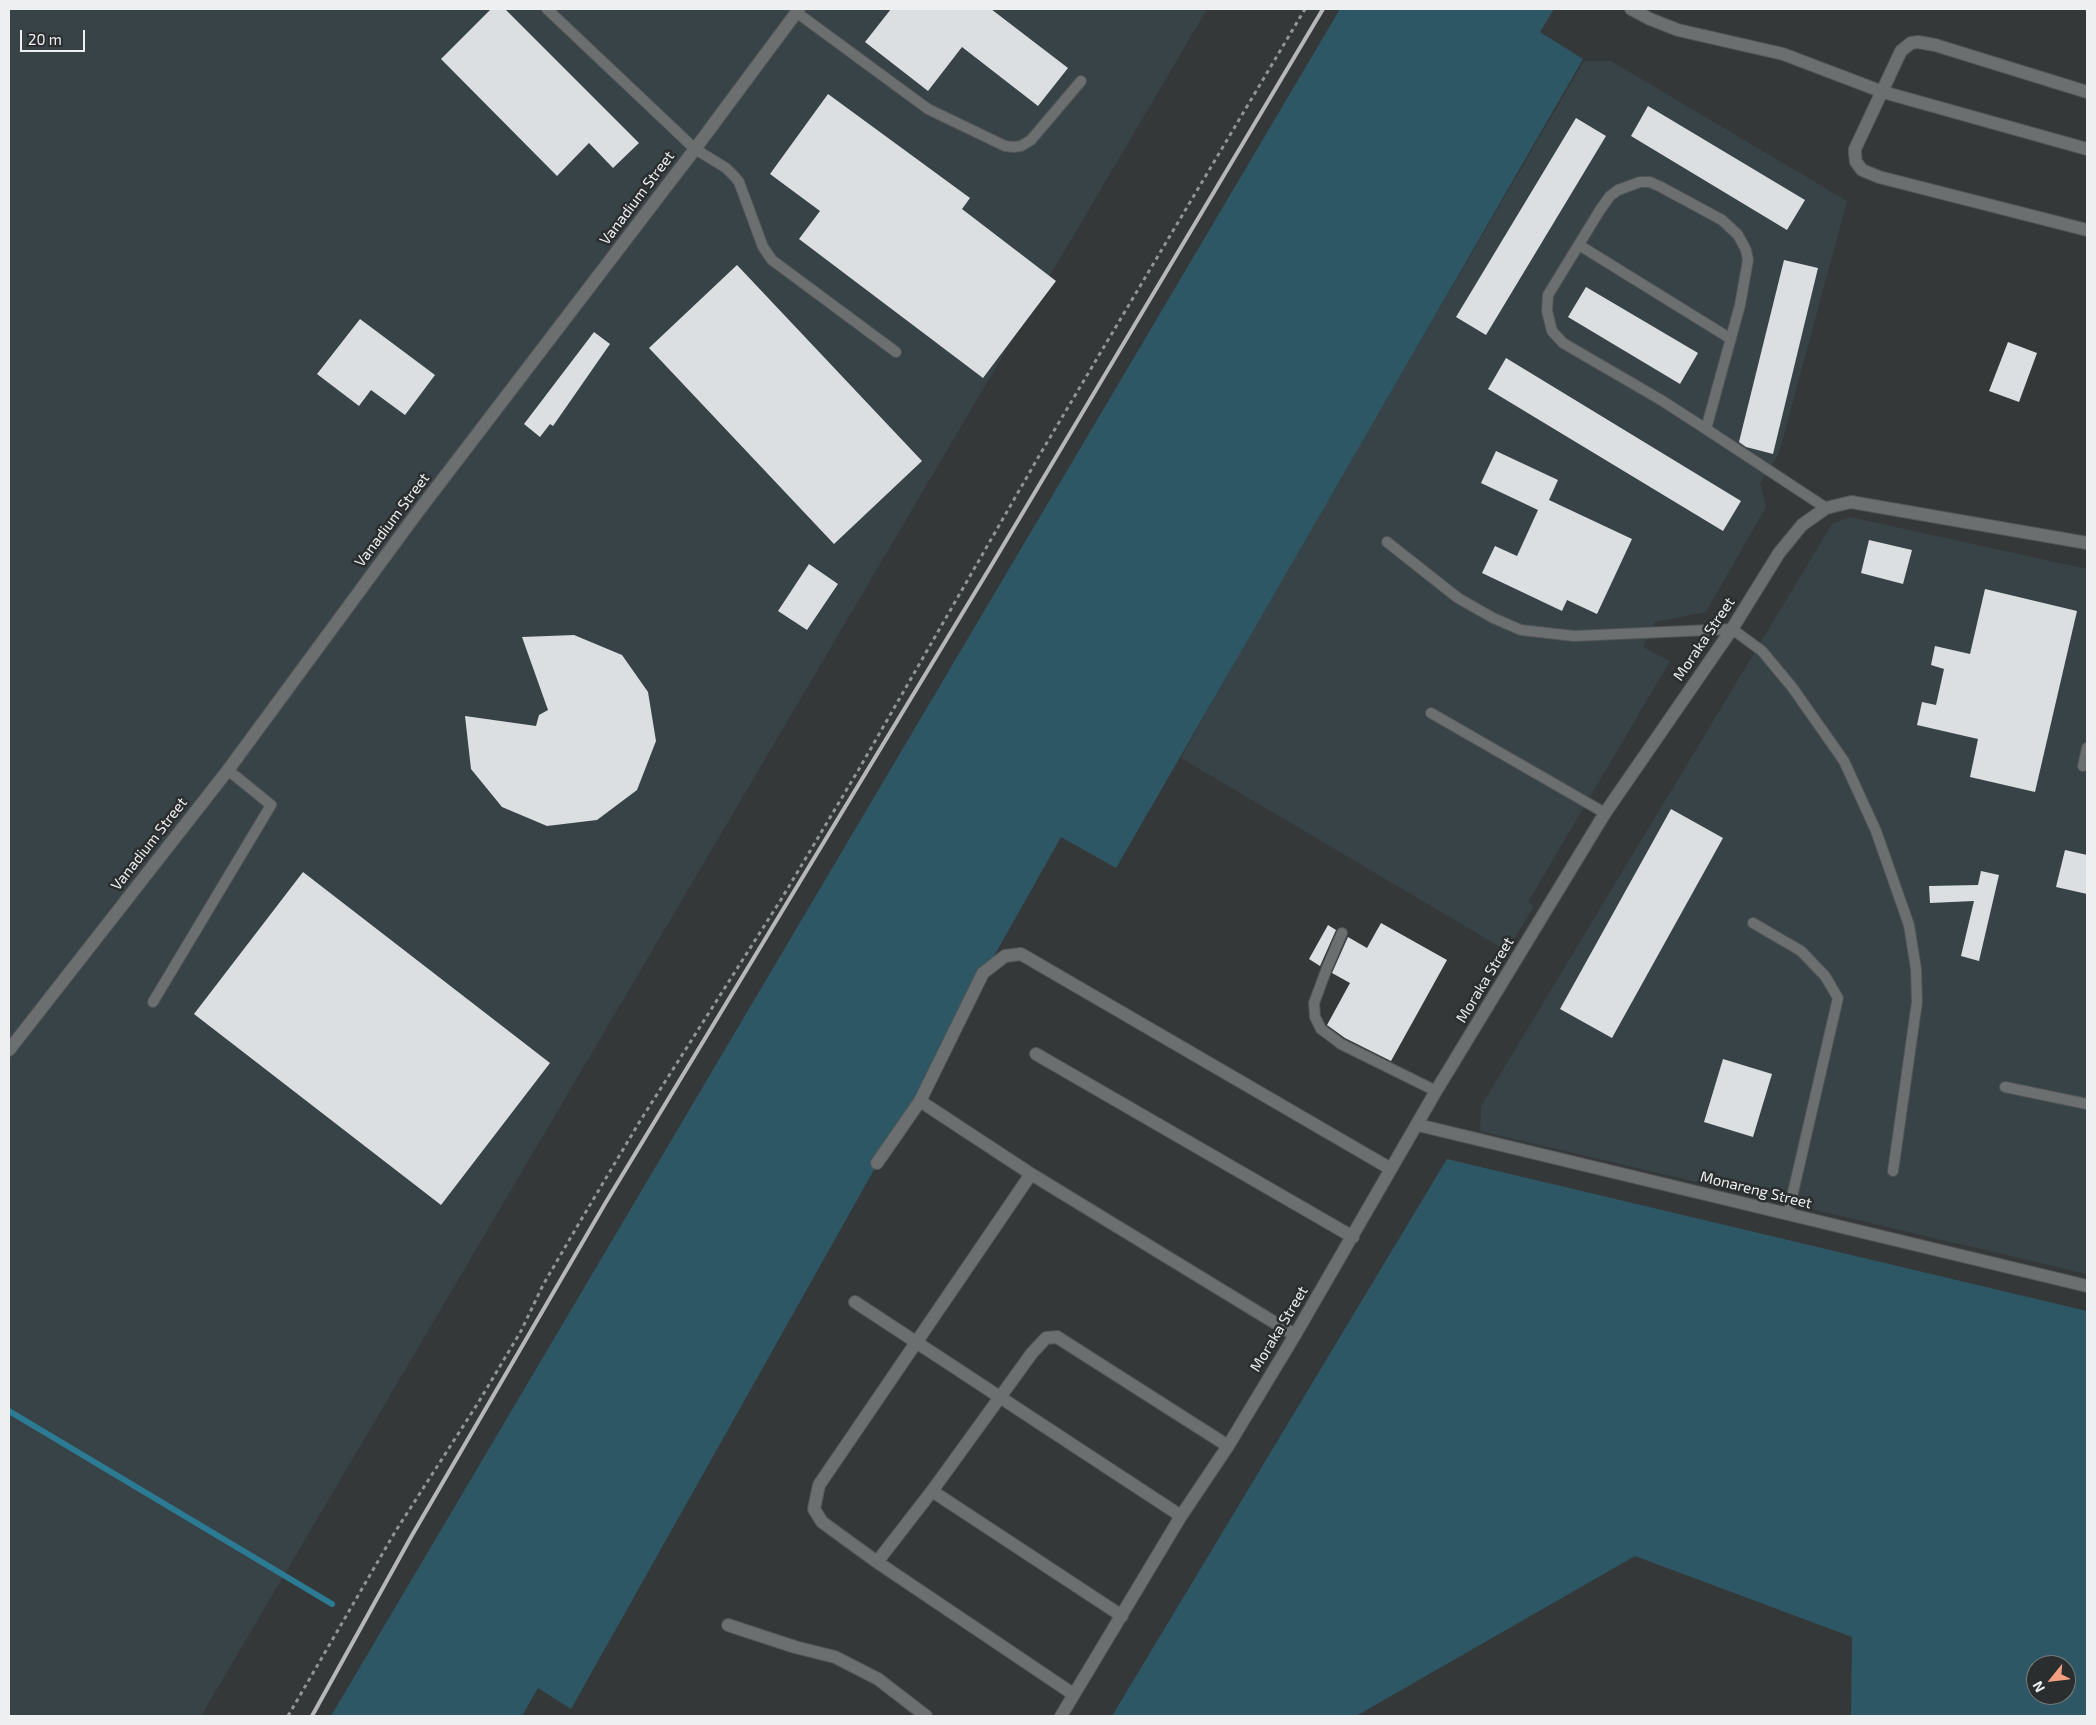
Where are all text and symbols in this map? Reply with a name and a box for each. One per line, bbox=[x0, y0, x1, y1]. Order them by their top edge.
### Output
scale bar bbox=[22, 20, 88, 52]
text: 20 m bbox=[28, 30, 62, 48]
street label: Vanadium Street bbox=[596, 147, 678, 249]
street label: Vanadium Street bbox=[351, 469, 433, 571]
street label: Moraka Street bbox=[1669, 594, 1739, 684]
street label: Vanadium Street bbox=[107, 794, 191, 894]
street label: Moraka Street bbox=[1452, 934, 1518, 1026]
street label: Monareng Street bbox=[1698, 1167, 1814, 1213]
street label: Moraka Street bbox=[1246, 1283, 1312, 1375]
north arrow bbox=[2026, 1655, 2076, 1705]
text: N bbox=[2028, 1678, 2048, 1696]

